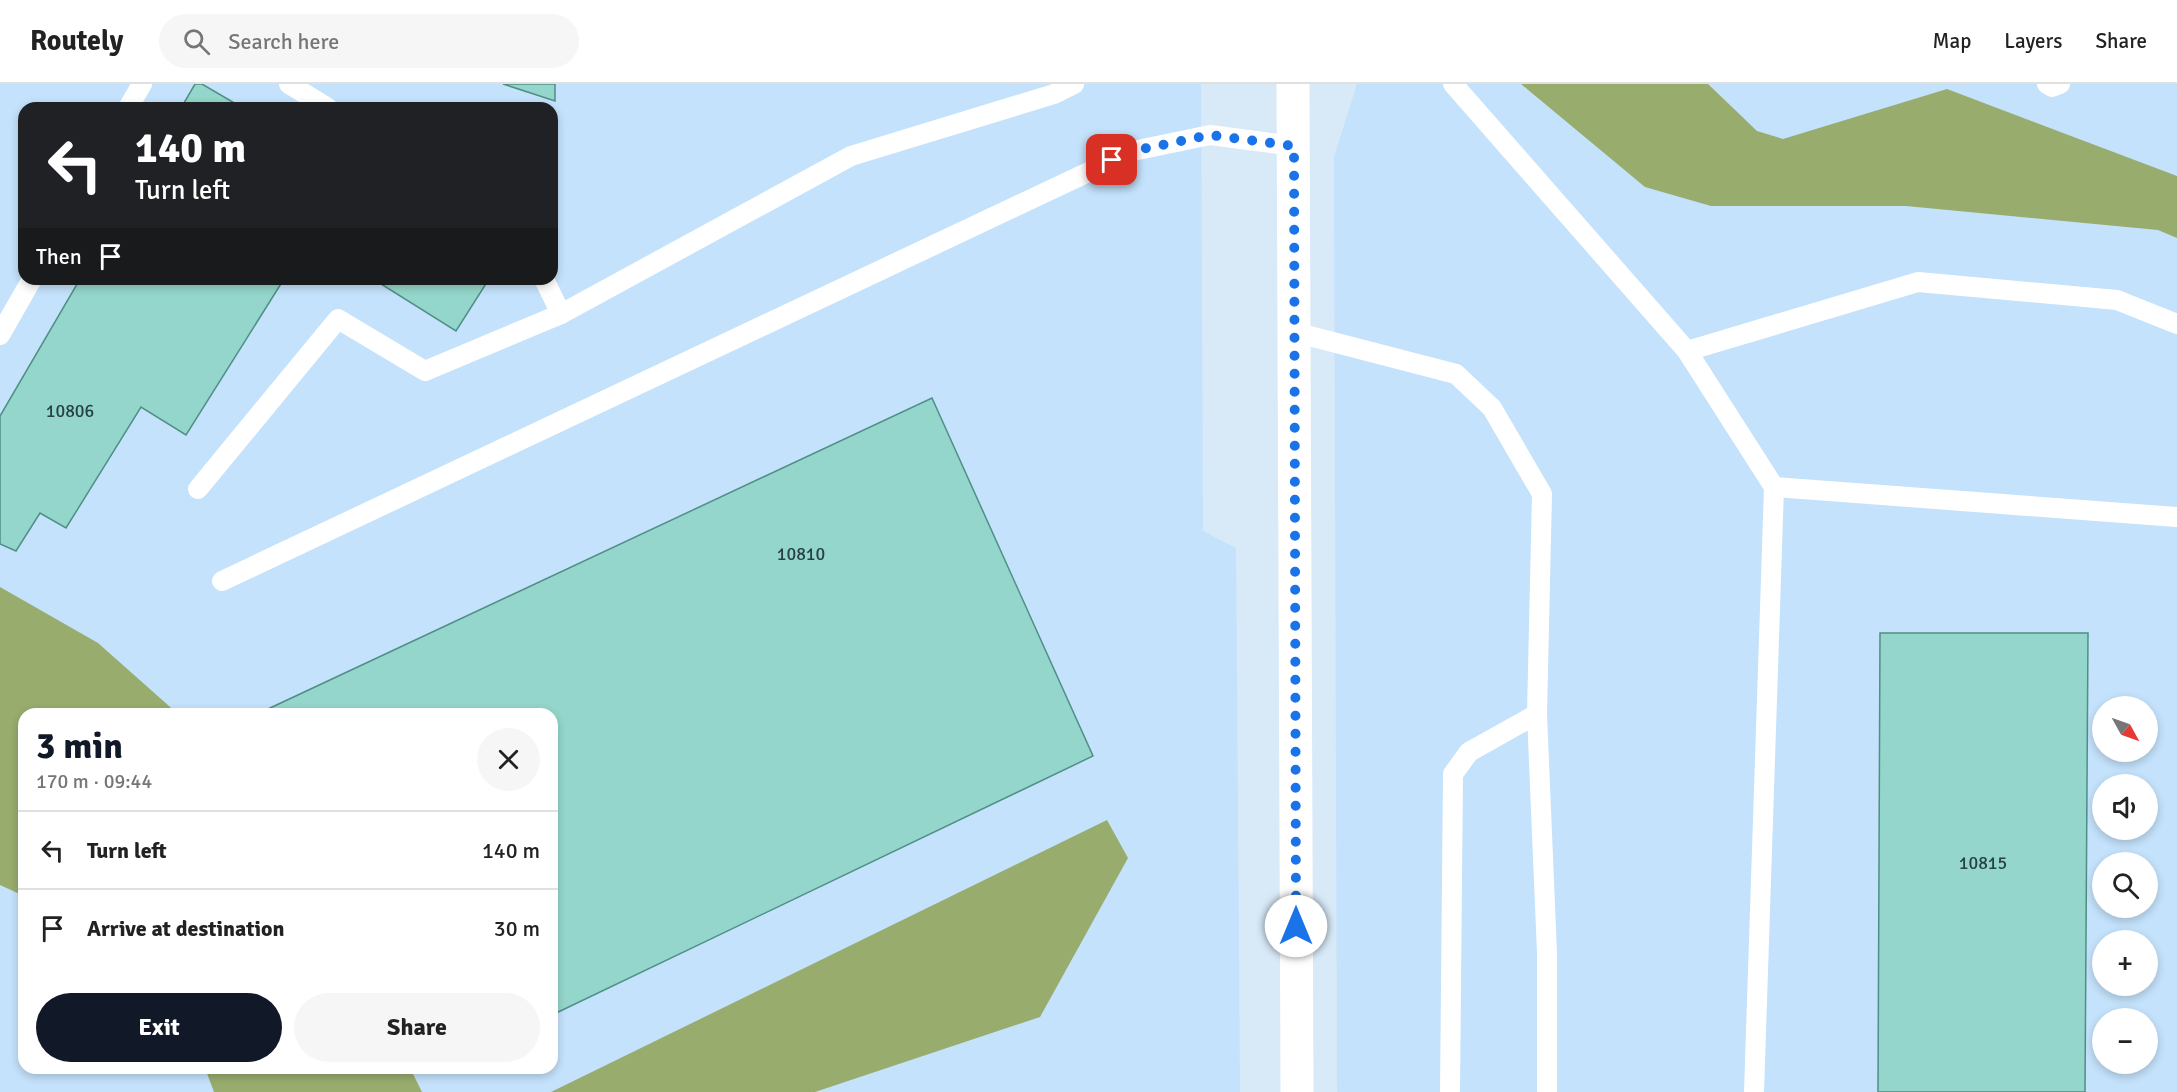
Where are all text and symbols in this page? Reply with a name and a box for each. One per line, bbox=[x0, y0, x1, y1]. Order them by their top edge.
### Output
search box bbox=[159, 14, 579, 68]
text: Routely bbox=[30, 24, 123, 58]
icon: search bbox=[180, 25, 213, 58]
text: Search here bbox=[228, 28, 339, 55]
text: Map bbox=[1933, 28, 1971, 54]
text: Layers bbox=[2004, 28, 2062, 54]
text: Share bbox=[2095, 28, 2147, 54]
text: 140 m bbox=[135, 123, 246, 174]
icon: left bbox=[36, 126, 114, 204]
pin bbox=[1086, 134, 1137, 185]
icon: arrive bbox=[1095, 143, 1128, 176]
text: Turn left bbox=[135, 174, 230, 207]
icon: arrive bbox=[94, 240, 127, 273]
text: Then bbox=[36, 243, 82, 270]
house number: 10806 bbox=[46, 400, 94, 422]
house number: 10810 bbox=[777, 543, 825, 565]
north arrow bbox=[2092, 696, 2158, 762]
map controls bbox=[2092, 696, 2158, 1074]
text: 3 min bbox=[36, 724, 123, 769]
button: close bbox=[477, 728, 540, 791]
text: 170 m · 09:44 bbox=[36, 769, 152, 794]
button: sound bbox=[2092, 774, 2158, 840]
icon: left bbox=[36, 834, 69, 867]
text: Turn left bbox=[87, 837, 167, 864]
text: 140 m bbox=[482, 837, 540, 864]
house number: 10815 bbox=[1959, 852, 2007, 874]
button: search bbox=[2092, 852, 2158, 918]
position arrow bbox=[1264, 894, 1328, 958]
icon: arrive bbox=[36, 912, 69, 945]
text: Arrive at destination bbox=[87, 915, 284, 942]
text: 30 m bbox=[494, 915, 540, 942]
button: + bbox=[2092, 930, 2158, 996]
button: Exit bbox=[36, 993, 282, 1062]
button: Share bbox=[294, 993, 540, 1062]
button: − bbox=[2092, 1008, 2158, 1074]

